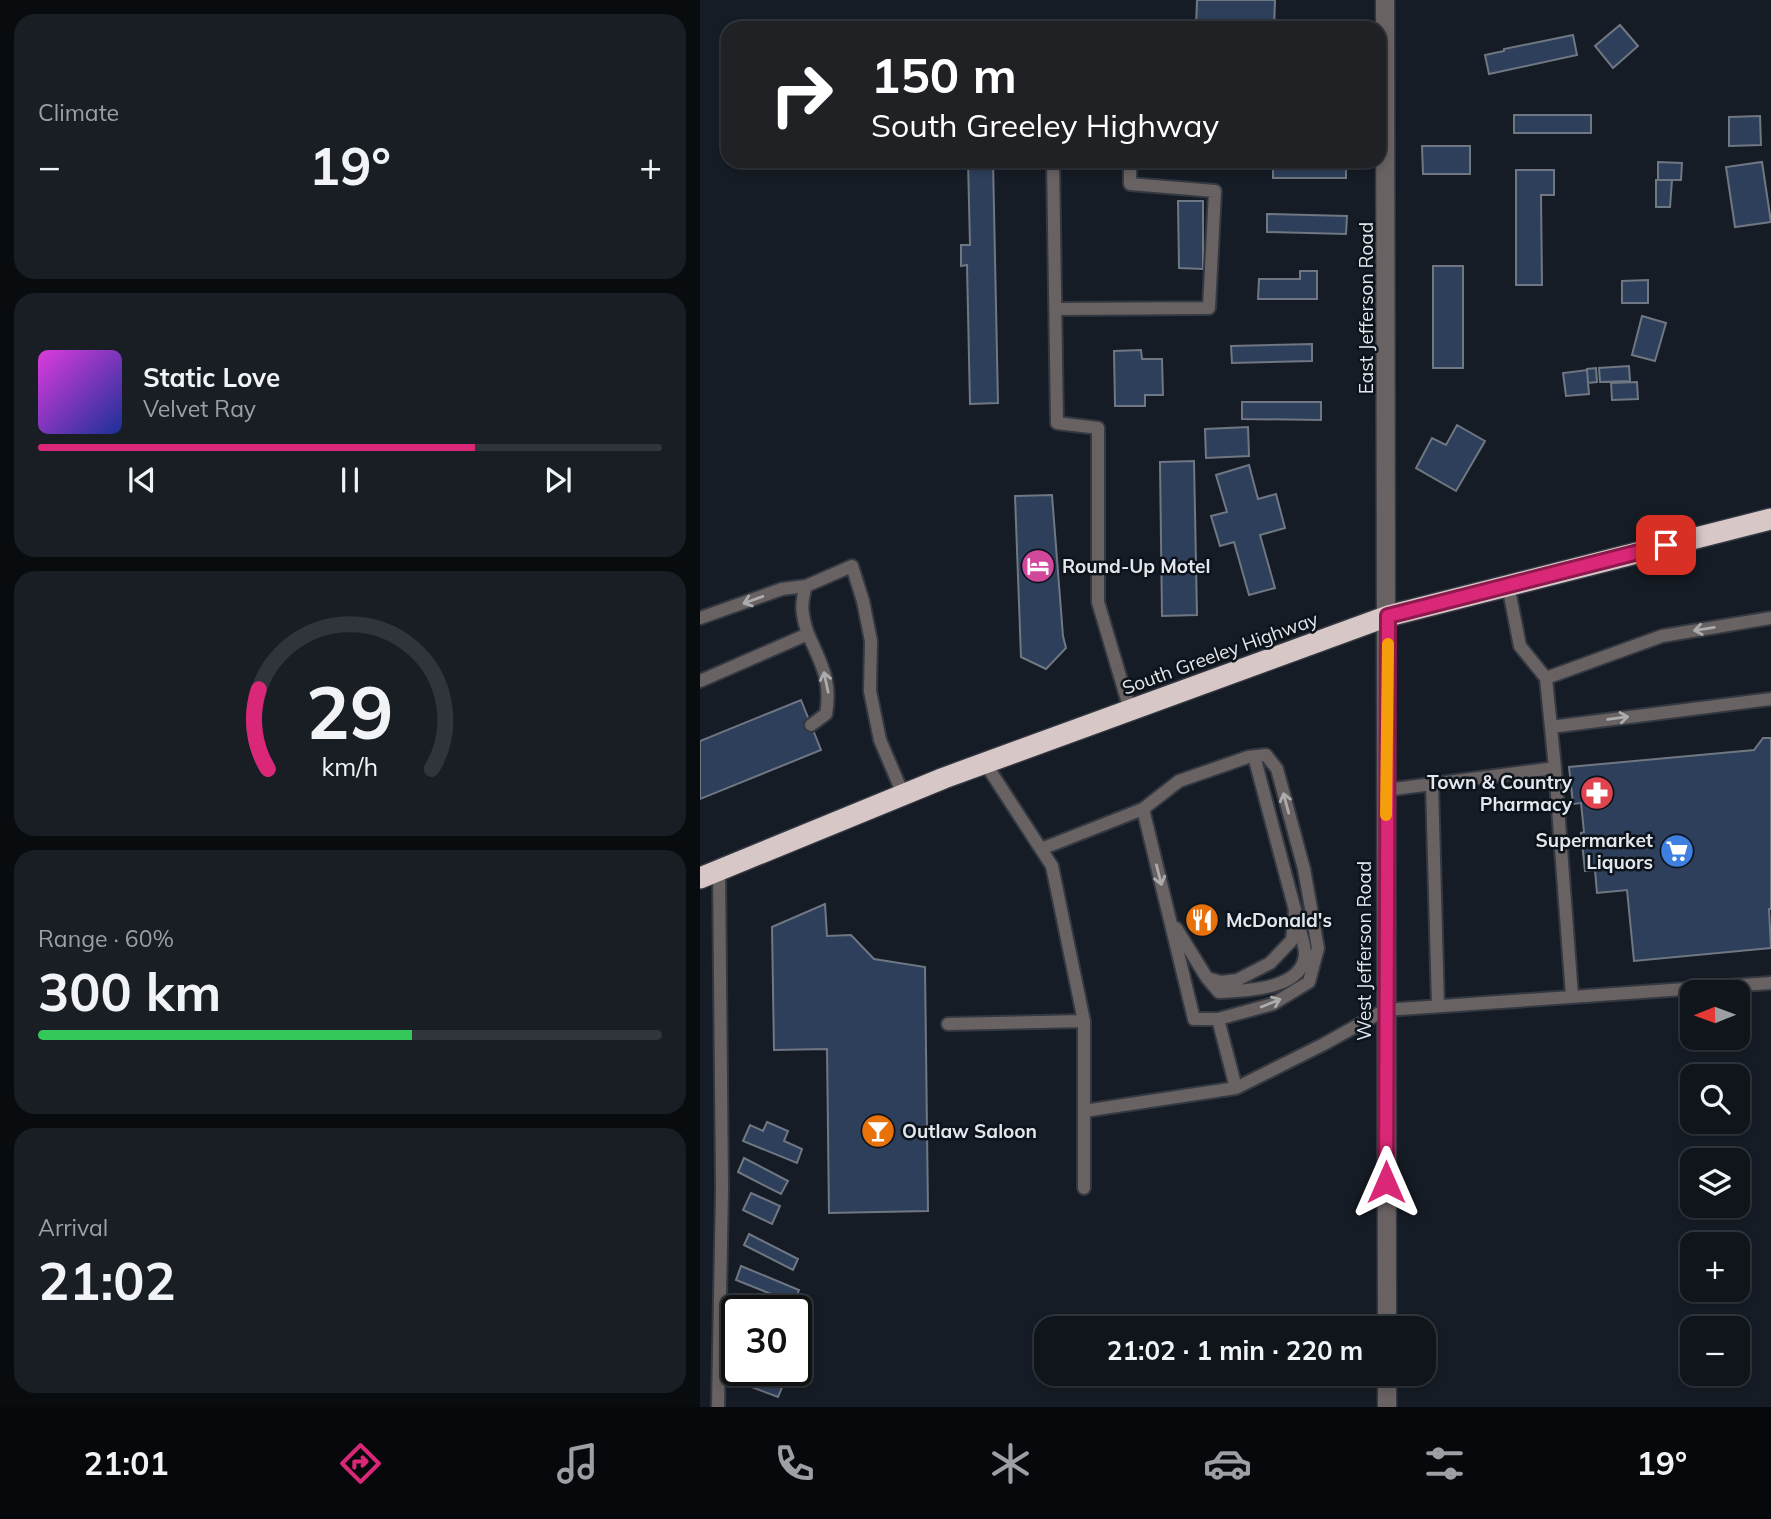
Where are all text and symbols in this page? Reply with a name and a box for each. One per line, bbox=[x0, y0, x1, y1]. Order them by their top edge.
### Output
text: 150 m bbox=[871, 44, 1017, 105]
icon: right bbox=[756, 49, 847, 140]
text: Climate bbox=[38, 98, 119, 127]
text: South Greeley Highway bbox=[871, 105, 1219, 145]
text: 19° bbox=[309, 133, 391, 198]
text: − bbox=[38, 142, 61, 190]
text: + bbox=[639, 142, 662, 190]
street label: East Jefferson Road bbox=[1354, 222, 1378, 394]
text: Static Love bbox=[143, 361, 280, 394]
text: Velvet Ray bbox=[143, 394, 256, 423]
icon: previous bbox=[123, 461, 161, 499]
icon: pause bbox=[331, 461, 369, 499]
icon: next bbox=[539, 461, 577, 499]
pin bbox=[1636, 515, 1696, 575]
icon: arrive bbox=[1647, 526, 1685, 564]
hotel icon: Round-Up Motel bbox=[1019, 547, 1057, 585]
place label: Round-Up Motel bbox=[1062, 554, 1210, 578]
one-way arrow bbox=[742, 595, 764, 607]
street label: South Greeley Highway bbox=[1119, 606, 1321, 700]
one-way arrow bbox=[1693, 623, 1715, 636]
text: 29 bbox=[306, 667, 394, 758]
one-way arrow bbox=[819, 671, 832, 693]
one-way arrow bbox=[1607, 712, 1629, 725]
text: km/h bbox=[322, 751, 378, 782]
place label: Town & Country Pharmacy bbox=[1427, 770, 1573, 816]
pharmacy icon: Town & Country Pharmacy bbox=[1578, 774, 1616, 812]
one-way arrow bbox=[1279, 792, 1292, 814]
place label: Supermarket Liquors bbox=[1536, 828, 1653, 874]
supermarket icon: Supermarket Liquors bbox=[1658, 832, 1696, 870]
street label: West Jefferson Road bbox=[1352, 861, 1376, 1041]
one-way arrow bbox=[1153, 863, 1166, 886]
restaurant icon: McDonald's bbox=[1183, 901, 1221, 939]
place label: McDonald's bbox=[1226, 908, 1332, 932]
text: Range · 60% bbox=[38, 924, 174, 953]
text: 300 km bbox=[38, 959, 221, 1024]
north arrow bbox=[1680, 980, 1750, 1050]
map controls bbox=[1680, 980, 1750, 1386]
one-way arrow bbox=[1260, 996, 1281, 1009]
button: search bbox=[1680, 1064, 1750, 1134]
bar icon: Outlaw Saloon bbox=[859, 1112, 897, 1150]
place label: Outlaw Saloon bbox=[902, 1119, 1037, 1143]
position arrow bbox=[1349, 1145, 1423, 1219]
button: layers bbox=[1680, 1148, 1750, 1218]
text: Arrival bbox=[38, 1213, 108, 1242]
button: + bbox=[1680, 1232, 1750, 1302]
text: 21:02 bbox=[38, 1248, 176, 1313]
speed limit sign: 30 bbox=[721, 1295, 812, 1386]
button: − bbox=[1680, 1316, 1750, 1386]
text: 21:02 · 1 min · 220 m bbox=[1107, 1334, 1363, 1367]
icon: directions bbox=[336, 1439, 385, 1488]
icon: music bbox=[553, 1439, 602, 1488]
icon: phone bbox=[770, 1439, 819, 1488]
icon: climate bbox=[986, 1439, 1035, 1488]
icon: car bbox=[1203, 1439, 1252, 1488]
icon: filters bbox=[1420, 1439, 1469, 1488]
text: 21:01 bbox=[84, 1443, 169, 1483]
text: 19° bbox=[1637, 1443, 1687, 1483]

